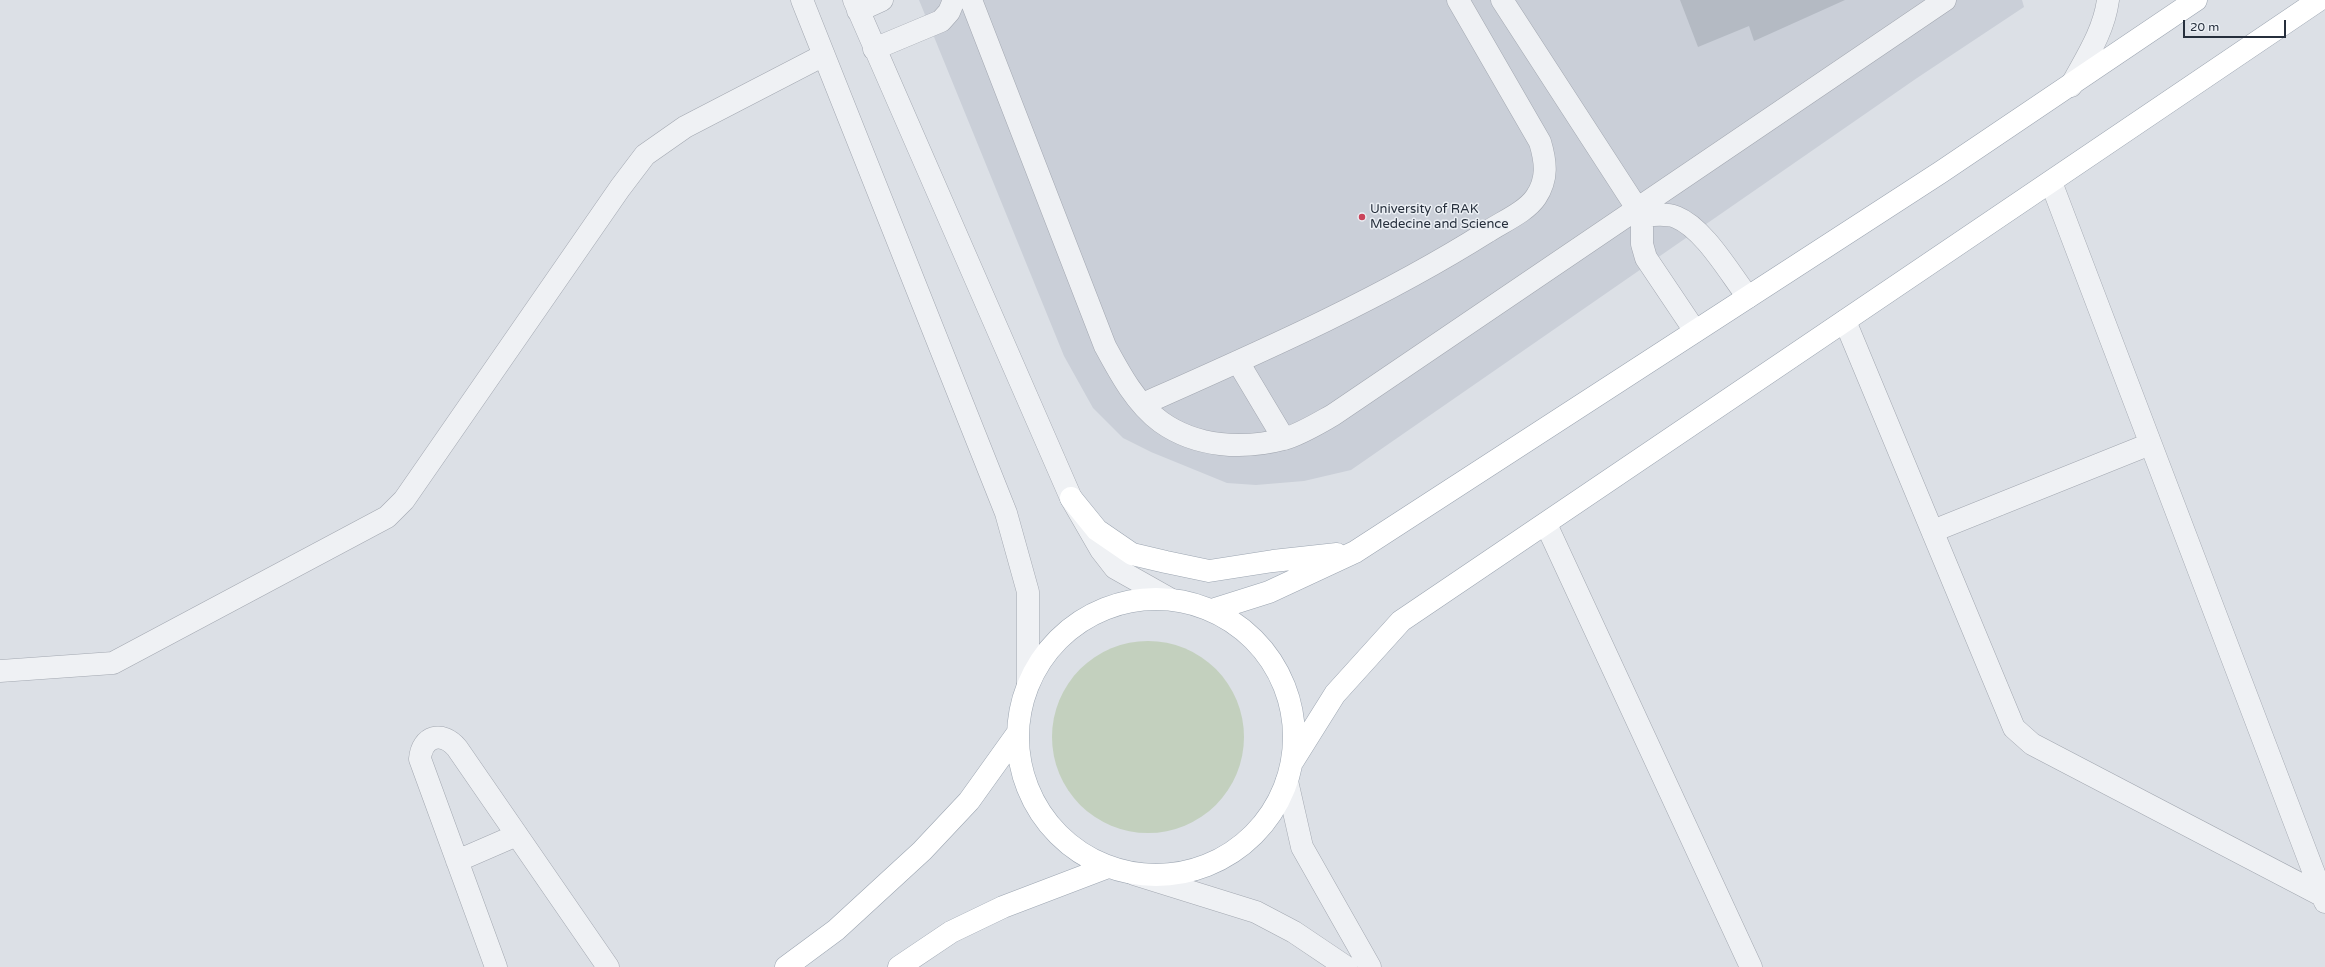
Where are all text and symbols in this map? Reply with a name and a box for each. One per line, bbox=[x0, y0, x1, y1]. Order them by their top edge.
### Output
scale bar bbox=[2185, 12, 2288, 38]
text: 20 m bbox=[2190, 20, 2219, 34]
place label: University of RAK Medecine and Science bbox=[1370, 202, 1509, 233]
marker: University of RAK Medecine and Science bbox=[1357, 212, 1367, 222]

